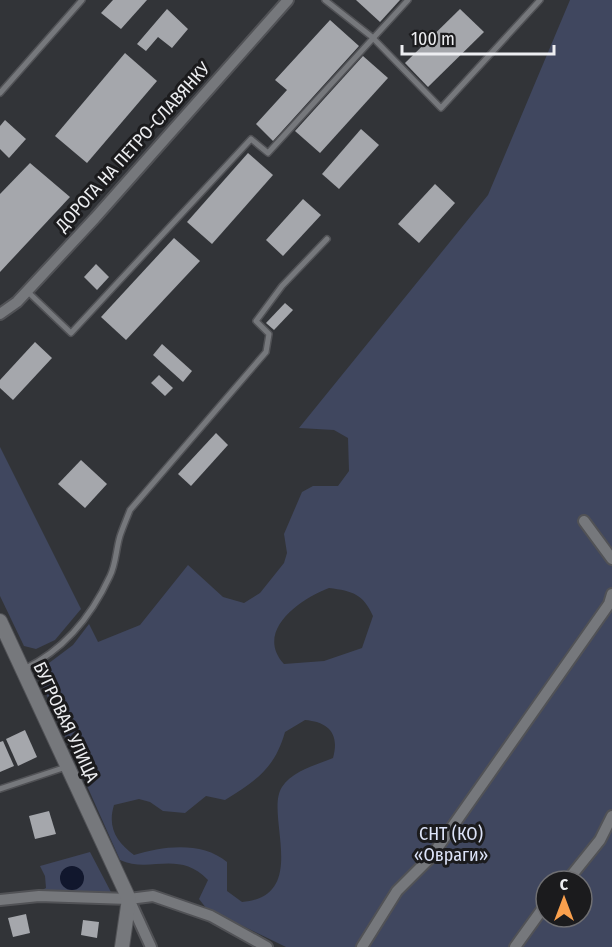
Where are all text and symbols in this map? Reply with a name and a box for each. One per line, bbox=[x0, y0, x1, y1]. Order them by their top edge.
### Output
scale bar bbox=[402, 18, 554, 56]
text: 100 m bbox=[411, 28, 455, 50]
street label: ДОРОГА НА ПЕТРО-СЛАВЯНКУ bbox=[51, 58, 215, 237]
street label: БУГРОВАЯ УЛИЦА bbox=[28, 658, 104, 786]
park label: СНТ (КО) «Овраги» bbox=[414, 823, 488, 866]
north arrow bbox=[534, 869, 594, 929]
text: С bbox=[560, 875, 569, 894]

